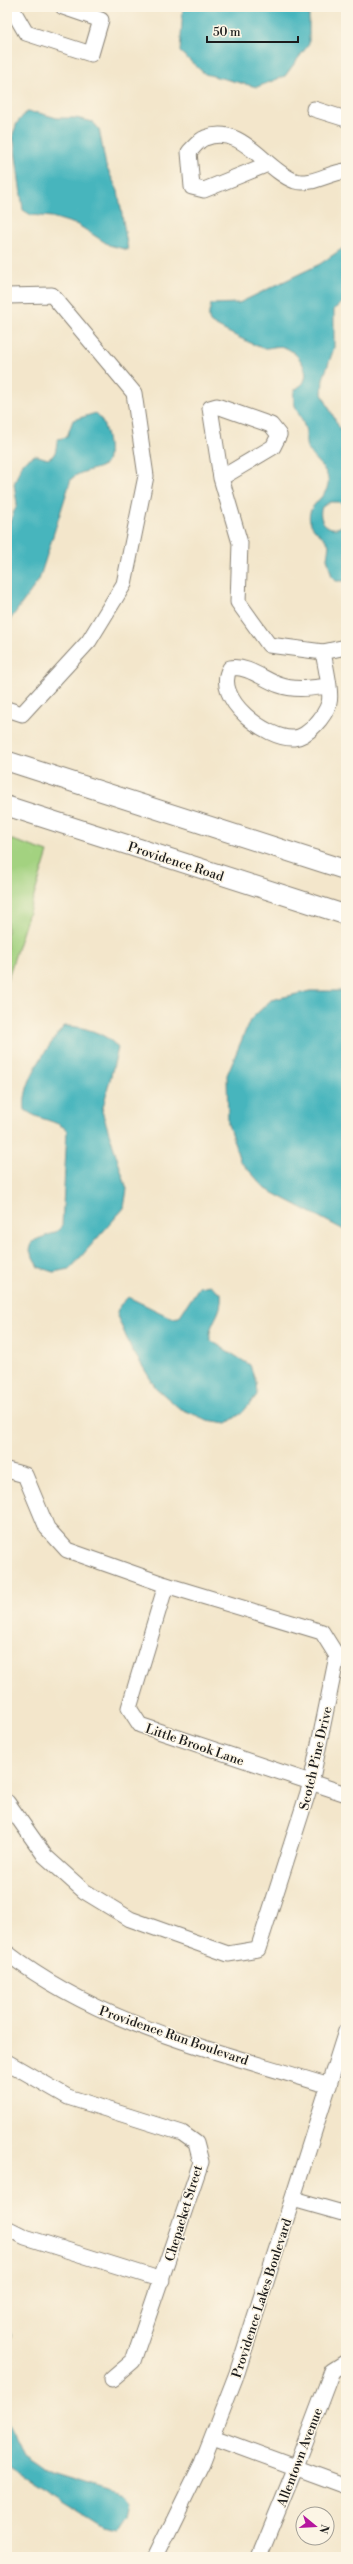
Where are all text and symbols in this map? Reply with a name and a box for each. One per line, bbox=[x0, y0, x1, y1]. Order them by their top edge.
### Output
scale bar bbox=[207, 18, 298, 44]
text: 50 m bbox=[213, 25, 241, 40]
street label: Providence Road bbox=[126, 839, 226, 885]
street label: Scotch Pine Drive bbox=[296, 1704, 336, 1812]
street label: Little Brook Lane bbox=[143, 1721, 247, 1769]
street label: Providence Run Boulevard bbox=[97, 2003, 251, 2069]
street label: Chepacket Street bbox=[162, 2163, 206, 2263]
street label: Providence Lakes Boulevard bbox=[229, 2216, 295, 2380]
street label: Allentown Avenue bbox=[273, 2405, 326, 2510]
north arrow bbox=[295, 2506, 335, 2546]
text: N bbox=[315, 2522, 332, 2535]

